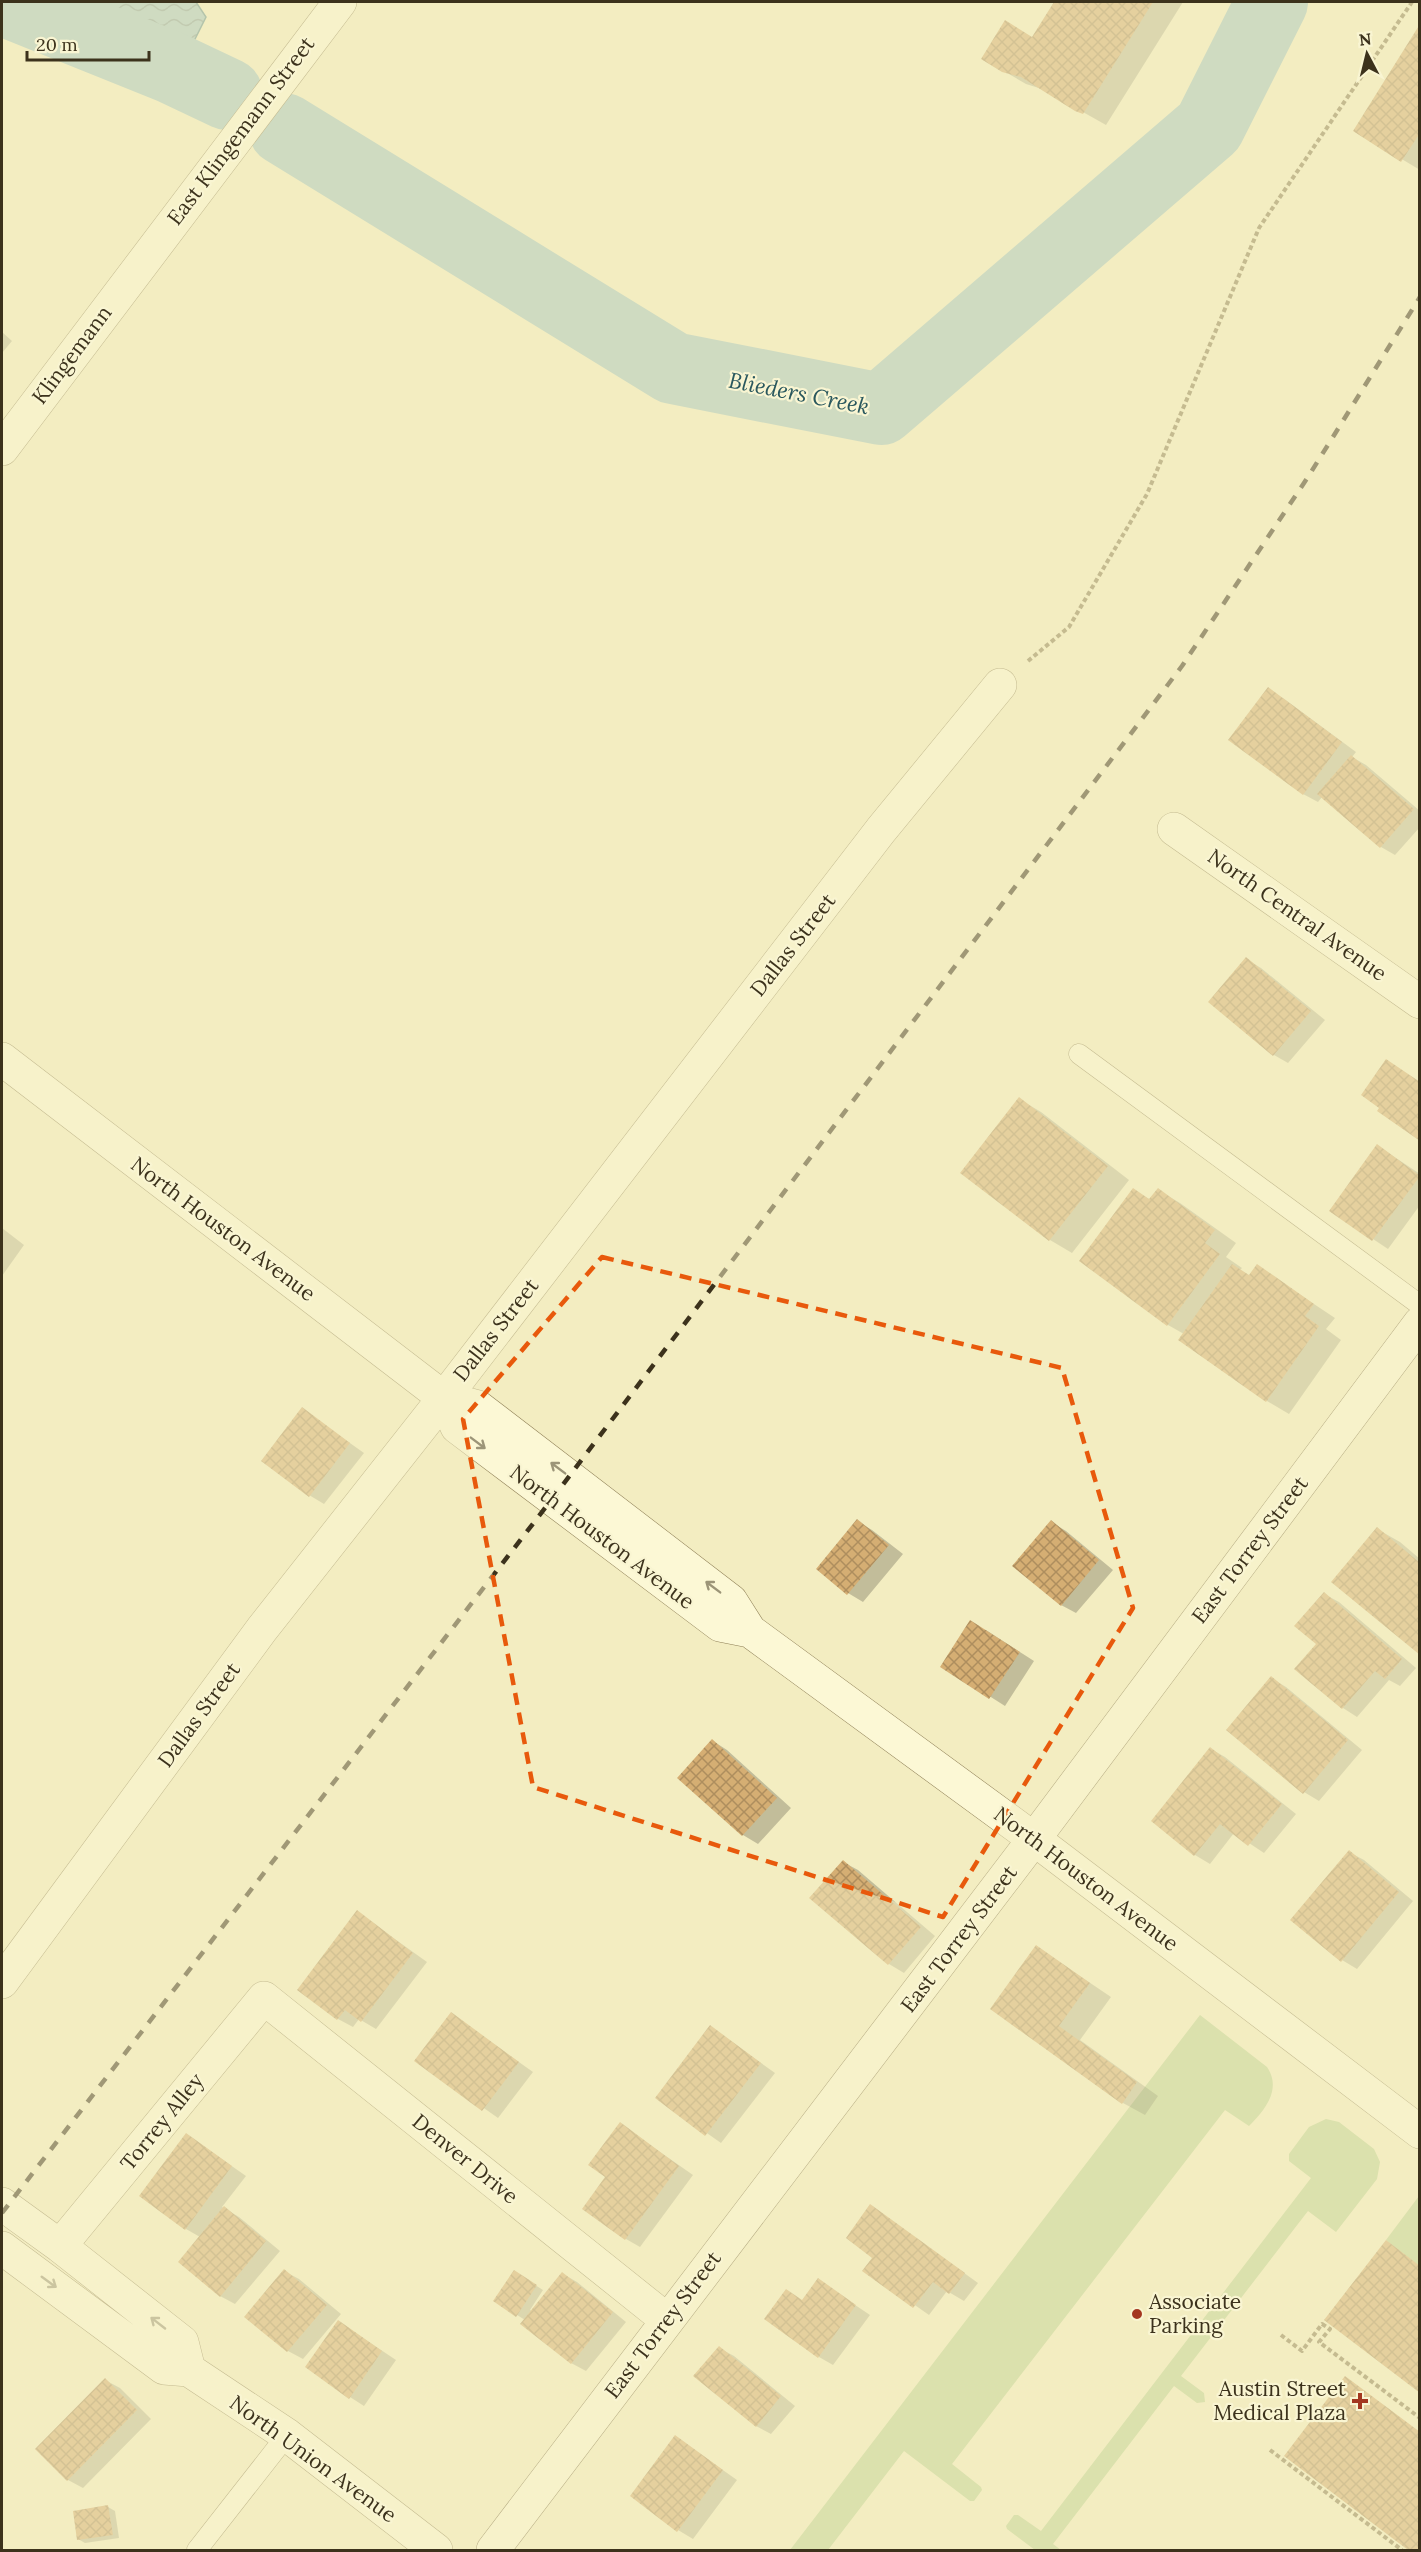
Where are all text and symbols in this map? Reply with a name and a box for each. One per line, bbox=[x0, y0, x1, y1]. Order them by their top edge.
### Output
scale bar bbox=[27, 24, 148, 62]
north arrow bbox=[1337, 24, 1397, 84]
text: N bbox=[1358, 28, 1373, 50]
street label: East Klingemann Street bbox=[161, 30, 321, 230]
text: 20 m bbox=[36, 33, 78, 56]
street label: Klingemann bbox=[26, 300, 118, 409]
water label: Blieders Creek bbox=[726, 366, 872, 420]
street label: North Central Avenue bbox=[1202, 843, 1392, 987]
street label: Dallas Street bbox=[744, 887, 842, 1002]
street label: North Houston Avenue bbox=[126, 1150, 321, 1307]
street label: Dallas Street bbox=[447, 1272, 545, 1387]
one-way arrow bbox=[470, 1436, 486, 1449]
street label: North Houston Avenue bbox=[505, 1458, 700, 1615]
one-way arrow bbox=[551, 1462, 567, 1475]
street label: East Torrey Street bbox=[1185, 1470, 1314, 1629]
one-way arrow bbox=[705, 1580, 721, 1593]
street label: Dallas Street bbox=[151, 1656, 246, 1773]
street label: North Houston Avenue bbox=[989, 1800, 1184, 1957]
street label: East Torrey Street bbox=[894, 1859, 1023, 2018]
street label: Torrey Alley bbox=[114, 2068, 209, 2176]
street label: Denver Drive bbox=[407, 2108, 524, 2210]
street label: East Torrey Street bbox=[598, 2245, 727, 2404]
one-way arrow bbox=[40, 2276, 56, 2289]
place label: Associate Parking bbox=[1148, 2288, 1241, 2339]
marker: Associate Parking bbox=[1130, 2307, 1144, 2321]
one-way arrow bbox=[150, 2317, 166, 2330]
place label: Austin Street Medical Plaza bbox=[1213, 2375, 1347, 2426]
street label: North Union Avenue bbox=[225, 2389, 402, 2528]
marker: Austin Street Medical Plaza bbox=[1351, 2392, 1369, 2410]

